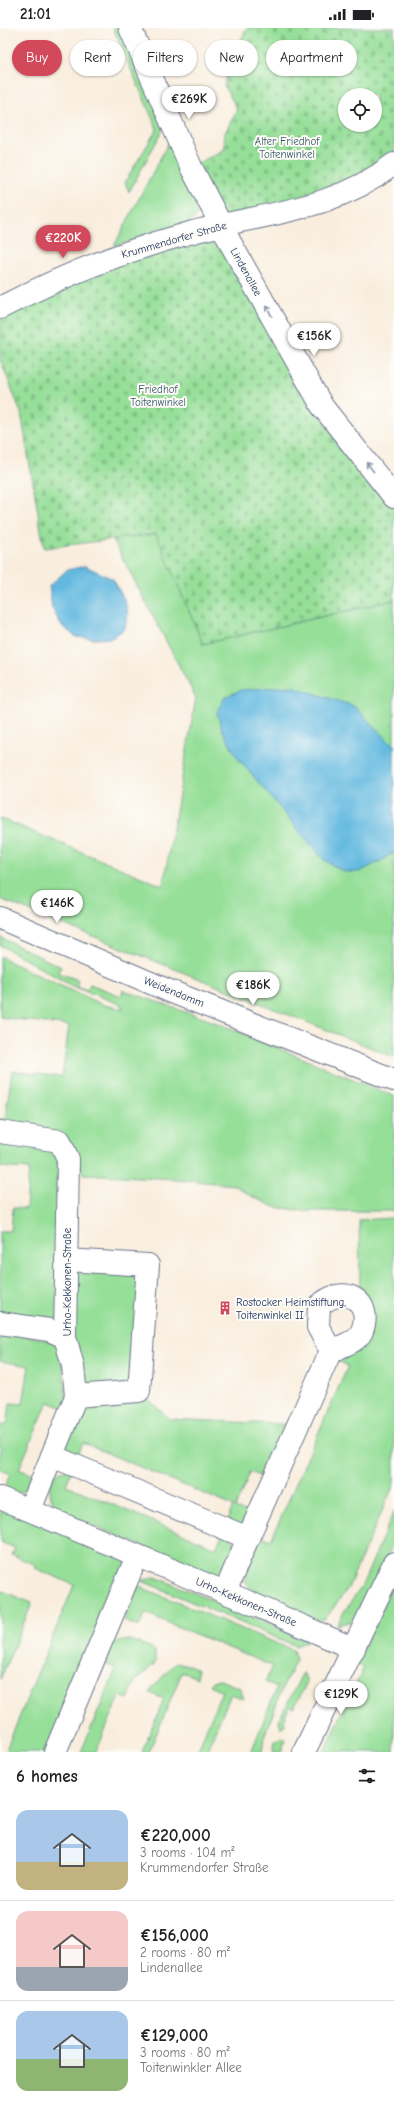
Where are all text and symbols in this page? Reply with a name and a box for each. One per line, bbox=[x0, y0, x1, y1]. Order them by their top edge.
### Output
text: 21:01 bbox=[20, 5, 51, 23]
chip: Buy bbox=[12, 40, 62, 76]
chip: Rent bbox=[70, 40, 125, 76]
chip: Filters bbox=[133, 40, 197, 76]
chip: New bbox=[205, 40, 258, 76]
chip: Apartment bbox=[266, 40, 357, 76]
pin: €269K bbox=[161, 86, 217, 120]
map controls bbox=[338, 88, 382, 132]
button: locate bbox=[338, 88, 382, 132]
text: €269K bbox=[171, 91, 207, 106]
park label: Alter Friedhof Toitenwinkel bbox=[255, 135, 320, 161]
street label: Krummendorfer Straße bbox=[120, 219, 229, 261]
pin: €220K bbox=[35, 225, 91, 259]
text: €220K bbox=[45, 230, 81, 245]
street label: Lindenallee bbox=[227, 246, 265, 299]
one-way arrow bbox=[264, 305, 272, 317]
pin: €156K bbox=[286, 323, 342, 357]
text: €156K bbox=[296, 328, 332, 343]
park label: Friedhof Toitenwinkel bbox=[130, 383, 186, 409]
one-way arrow bbox=[365, 461, 374, 472]
pin: €146K bbox=[29, 890, 85, 924]
text: €146K bbox=[40, 895, 74, 910]
pin: €186K bbox=[225, 972, 281, 1006]
street label: Weidendamm bbox=[142, 974, 206, 1010]
text: €186K bbox=[236, 977, 270, 992]
street label: Urho-Kekkonen-Straße bbox=[61, 1227, 74, 1336]
place label: Rostocker Heimstiftung, Toitenwinkel II bbox=[236, 1296, 346, 1322]
building icon: Rostocker Heimstiftung, Toitenwinkel II bbox=[217, 1300, 233, 1316]
street label: Urho-Kekkonen-Straße bbox=[194, 1575, 299, 1629]
pin: €129K bbox=[313, 1681, 369, 1715]
text: €129K bbox=[324, 1686, 358, 1701]
icon: filters bbox=[356, 1765, 378, 1787]
text: 6 homes bbox=[16, 1767, 78, 1786]
icon: home bbox=[48, 1826, 96, 1874]
text: €220,000 bbox=[140, 1826, 211, 1845]
text: 3 rooms · 104 m² bbox=[140, 1845, 234, 1860]
text: Krummendorfer Straße bbox=[140, 1860, 269, 1875]
text: €156,000 bbox=[140, 1926, 209, 1945]
icon: home bbox=[48, 1927, 96, 1975]
text: 2 rooms · 80 m² bbox=[140, 1945, 230, 1960]
text: Lindenallee bbox=[140, 1960, 203, 1975]
text: €129,000 bbox=[140, 2026, 208, 2045]
icon: home bbox=[48, 2027, 96, 2075]
text: 3 rooms · 80 m² bbox=[140, 2045, 230, 2060]
text: Toitenwinkler Allee bbox=[140, 2060, 242, 2075]

